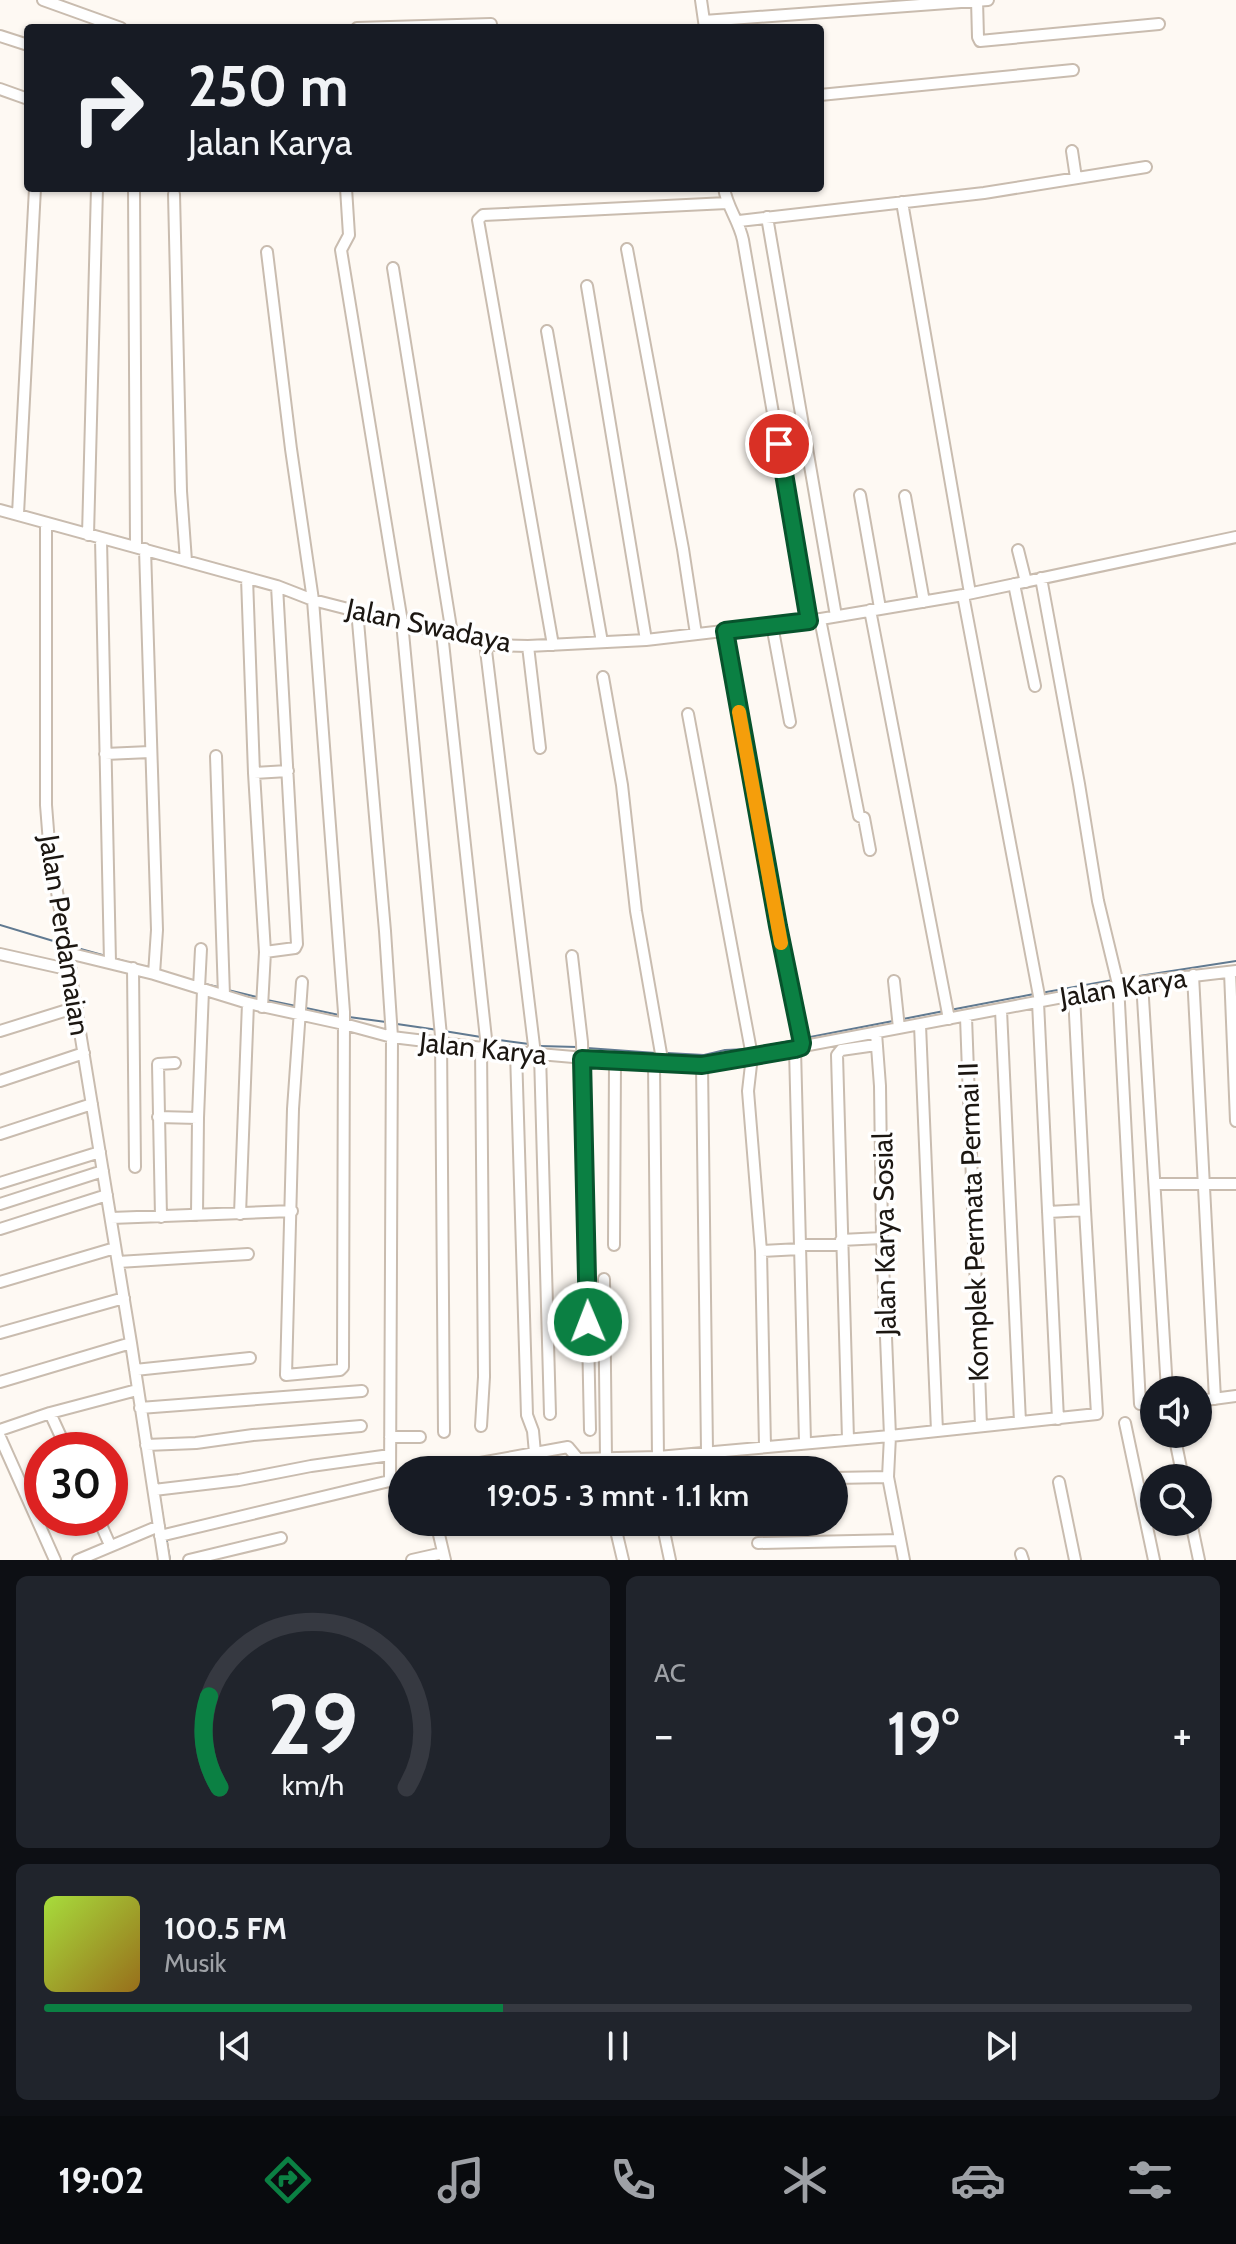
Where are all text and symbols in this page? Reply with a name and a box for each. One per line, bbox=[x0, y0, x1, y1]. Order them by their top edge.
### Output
text: 250 m bbox=[188, 52, 349, 120]
icon: right bbox=[56, 56, 160, 160]
text: Jalan Karya bbox=[188, 120, 352, 164]
pin bbox=[745, 410, 813, 478]
icon: arrive bbox=[757, 422, 801, 466]
street label: Jalan Swadaya bbox=[342, 591, 515, 659]
street label: Jalan Perdamaian bbox=[32, 831, 98, 1038]
street label: Jalan Karya bbox=[1056, 960, 1189, 1014]
street label: Jalan Karya bbox=[417, 1024, 549, 1072]
street label: Komplek Permata Permai II bbox=[950, 1062, 996, 1382]
street label: Jalan Karya Sosial bbox=[865, 1132, 903, 1337]
position arrow bbox=[546, 1280, 630, 1364]
map controls bbox=[1140, 1376, 1212, 1536]
button: sound bbox=[1140, 1376, 1212, 1448]
speed limit sign: 30 bbox=[24, 1432, 128, 1536]
button: search bbox=[1140, 1464, 1212, 1536]
text: 19:05 · 3 mnt · 1.1 km bbox=[487, 1477, 749, 1514]
text: AC bbox=[654, 1657, 686, 1689]
text: 29 bbox=[268, 1674, 358, 1775]
text: 19° bbox=[887, 1697, 959, 1770]
text: − bbox=[654, 1708, 673, 1761]
text: + bbox=[1173, 1708, 1192, 1761]
text: km/h bbox=[282, 1767, 344, 1802]
text: 100.5 FM bbox=[164, 1910, 287, 1947]
text: Musik bbox=[164, 1947, 226, 1979]
icon: previous bbox=[213, 2024, 257, 2068]
icon: pause bbox=[596, 2024, 640, 2068]
icon: next bbox=[979, 2024, 1023, 2068]
icon: directions bbox=[260, 2152, 316, 2208]
icon: music bbox=[433, 2152, 489, 2208]
icon: phone bbox=[605, 2152, 661, 2208]
icon: climate bbox=[777, 2152, 833, 2208]
icon: car bbox=[950, 2152, 1006, 2208]
icon: filters bbox=[1122, 2152, 1178, 2208]
text: 19:02 bbox=[58, 2158, 144, 2202]

